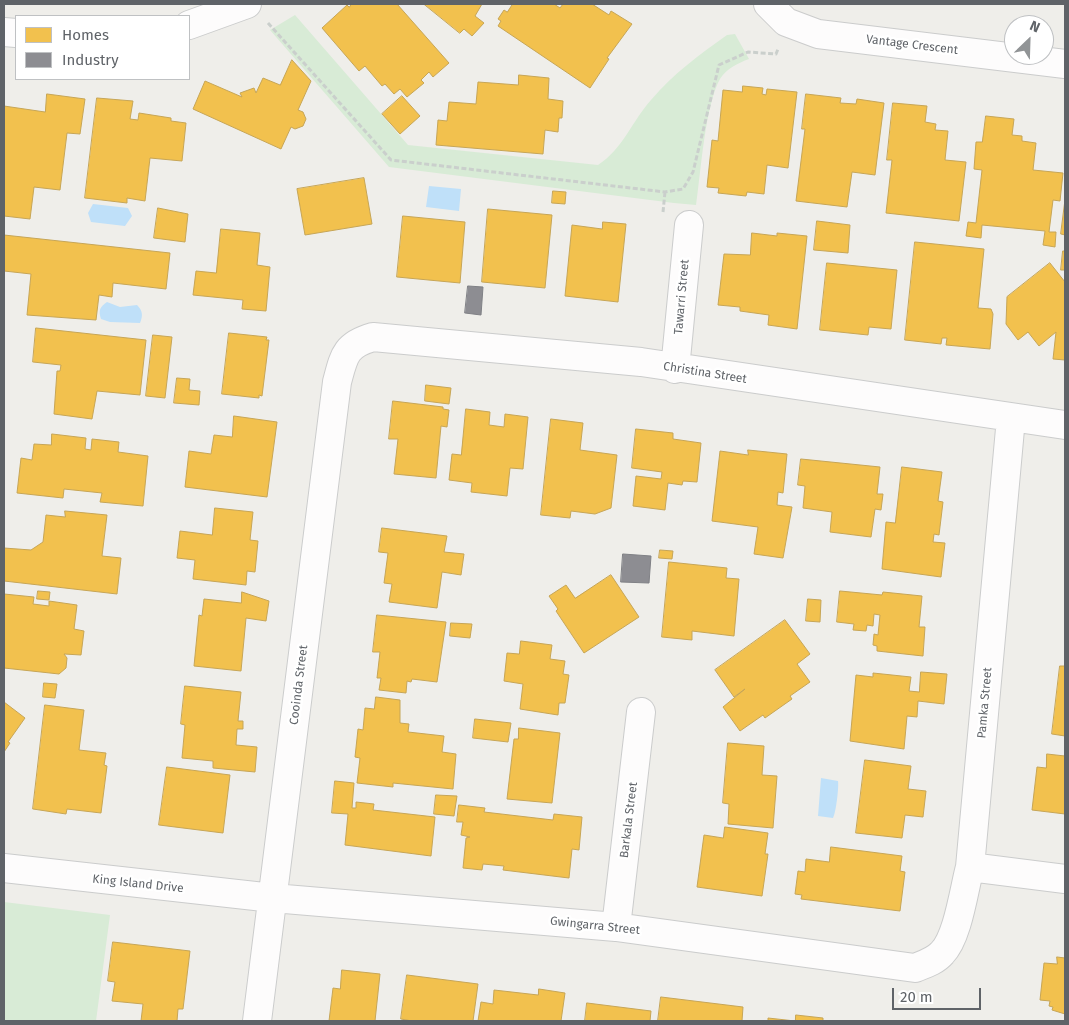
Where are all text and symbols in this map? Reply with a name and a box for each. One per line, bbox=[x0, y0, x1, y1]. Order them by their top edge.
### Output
legend bbox=[15, 15, 190, 80]
north arrow bbox=[1004, 15, 1054, 65]
text: N bbox=[1027, 17, 1043, 36]
text: Homes bbox=[62, 26, 109, 44]
street label: Vantage Crescent bbox=[865, 32, 959, 58]
text: Industry bbox=[62, 51, 119, 69]
street label: Tawarri Street bbox=[672, 259, 692, 335]
street label: Christina Street bbox=[662, 359, 748, 387]
street label: Cooinda Street bbox=[287, 644, 311, 726]
street label: Pamka Street bbox=[975, 667, 995, 739]
street label: Barkala Street bbox=[617, 781, 641, 859]
street label: King Island Drive bbox=[92, 872, 184, 896]
street label: Gwingarra Street bbox=[549, 914, 641, 938]
scale bar bbox=[894, 978, 983, 1010]
text: 20 m bbox=[900, 988, 933, 1006]

